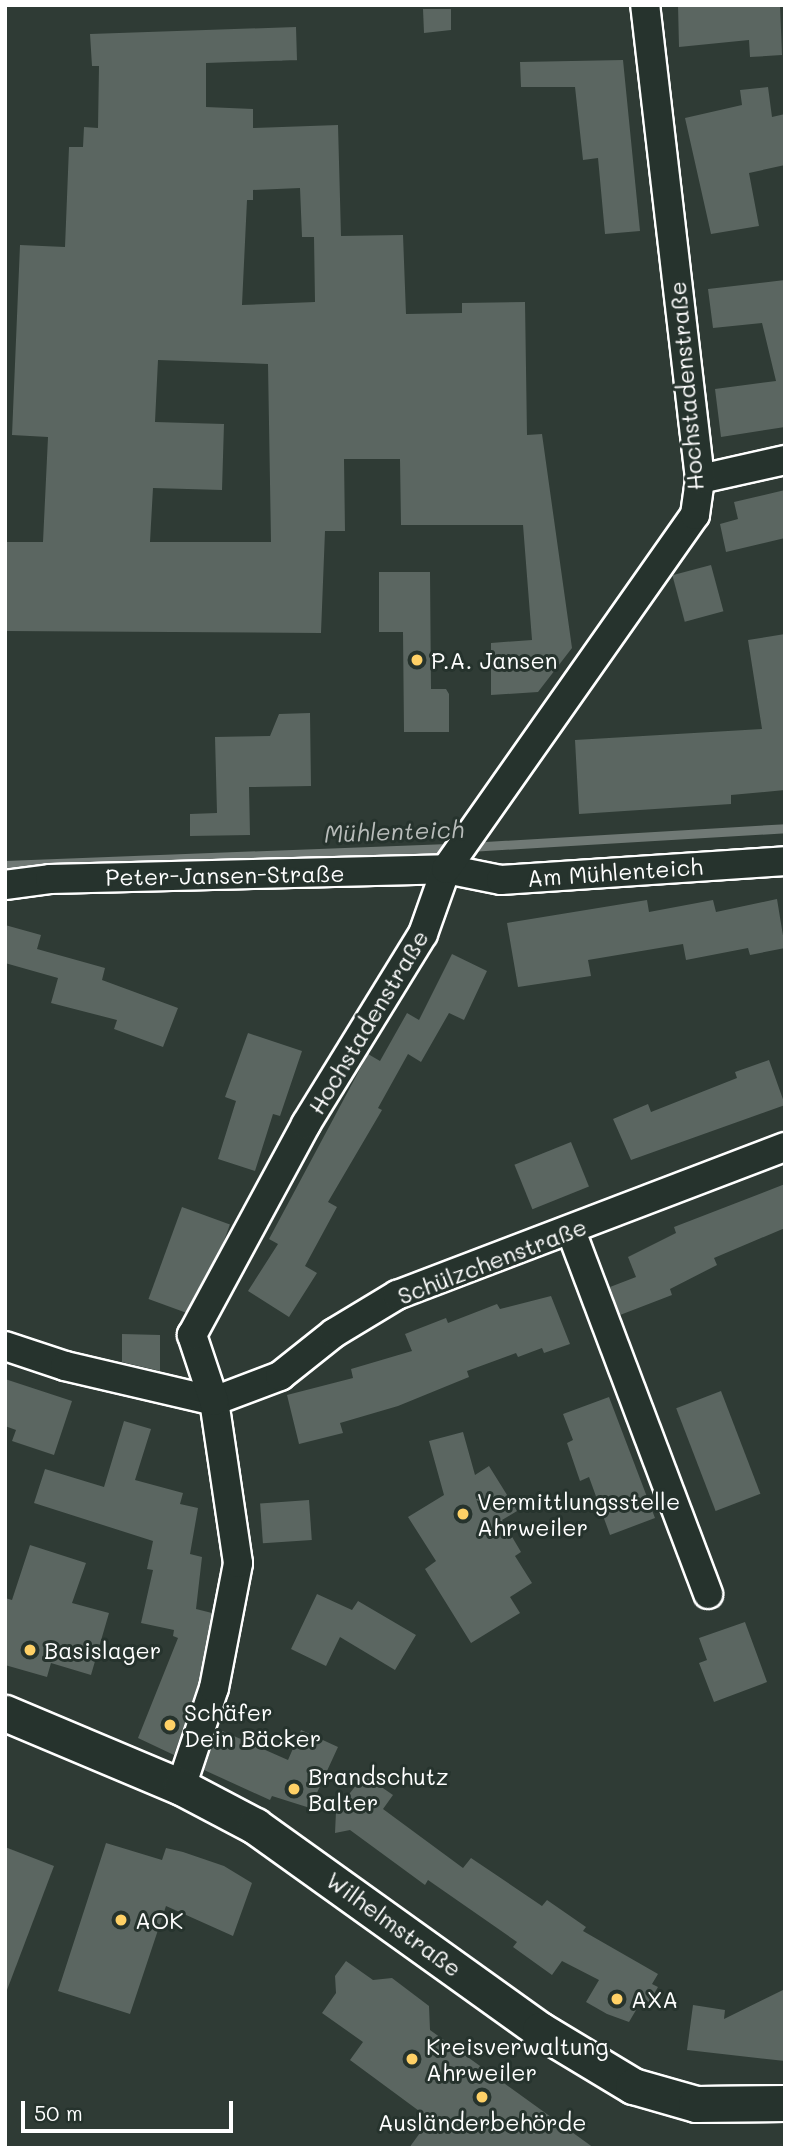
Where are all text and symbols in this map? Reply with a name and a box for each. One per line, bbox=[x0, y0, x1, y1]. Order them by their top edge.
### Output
street label: Hochstadenstraße bbox=[663, 280, 709, 492]
place label: P.A. Jansen bbox=[431, 646, 557, 674]
marker: P.A. Jansen bbox=[409, 652, 425, 668]
water label: Mühlenteich bbox=[323, 814, 465, 848]
street label: Am Mühlenteich bbox=[526, 852, 704, 892]
street label: Peter-Jansen-Straße bbox=[105, 859, 345, 891]
street label: Hochstadenstraße bbox=[302, 925, 434, 1119]
street label: Schülzchenstraße bbox=[394, 1212, 590, 1310]
place label: Vermittlungsstelle Ahrweiler bbox=[477, 1487, 680, 1541]
marker: Vermittlungsstelle Ahrweiler bbox=[455, 1506, 471, 1522]
place label: Basislager bbox=[44, 1636, 161, 1664]
marker: Basislager bbox=[22, 1642, 38, 1658]
place label: Schäfer Dein Bäcker bbox=[184, 1698, 321, 1752]
marker: Schäfer Dein Bäcker bbox=[162, 1717, 178, 1733]
place label: Brandschutz Balter bbox=[308, 1762, 449, 1816]
marker: Brandschutz Balter bbox=[286, 1781, 302, 1797]
street label: Wilhelmstraße bbox=[321, 1866, 467, 1982]
place label: AOK bbox=[135, 1906, 183, 1934]
marker: AOK bbox=[113, 1912, 129, 1928]
place label: AXA bbox=[631, 1985, 678, 2013]
marker: AXA bbox=[609, 1991, 625, 2007]
place label: Kreisverwaltung Ahrweiler bbox=[426, 2032, 609, 2086]
marker: Kreisverwaltung Ahrweiler bbox=[404, 2051, 420, 2067]
scale bar bbox=[24, 2086, 236, 2130]
marker: Ausländerbehörde bbox=[474, 2089, 490, 2105]
text: 50 m bbox=[34, 2099, 83, 2126]
place label: Ausländerbehörde bbox=[378, 2108, 586, 2136]

